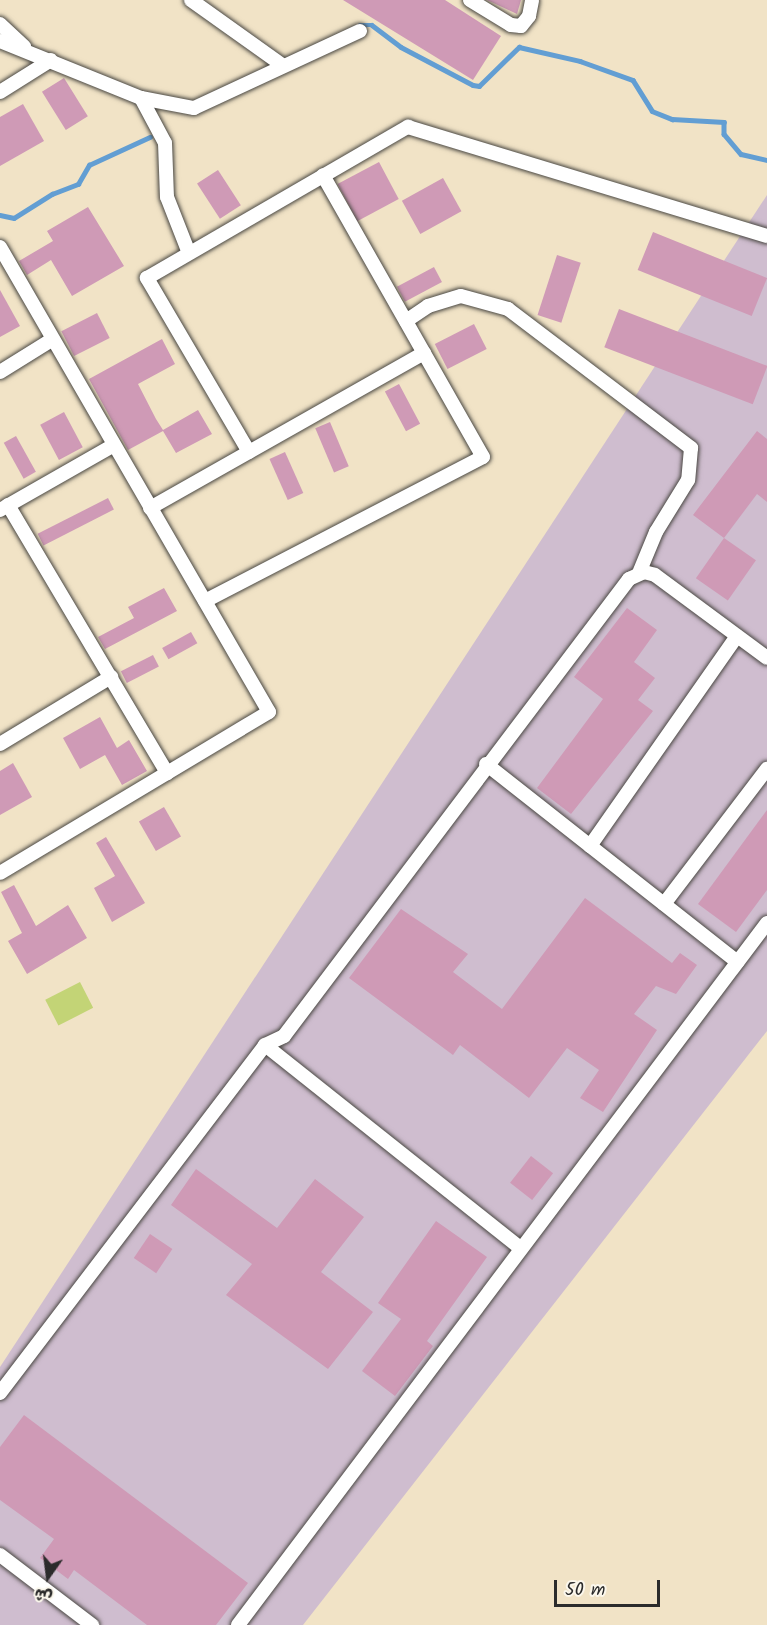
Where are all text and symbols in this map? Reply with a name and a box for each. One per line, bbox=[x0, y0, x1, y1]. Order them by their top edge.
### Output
north arrow bbox=[18, 1547, 78, 1607]
scale bar bbox=[557, 1568, 664, 1606]
text: 50 m bbox=[565, 1576, 605, 1605]
text: ش bbox=[32, 1581, 55, 1609]

